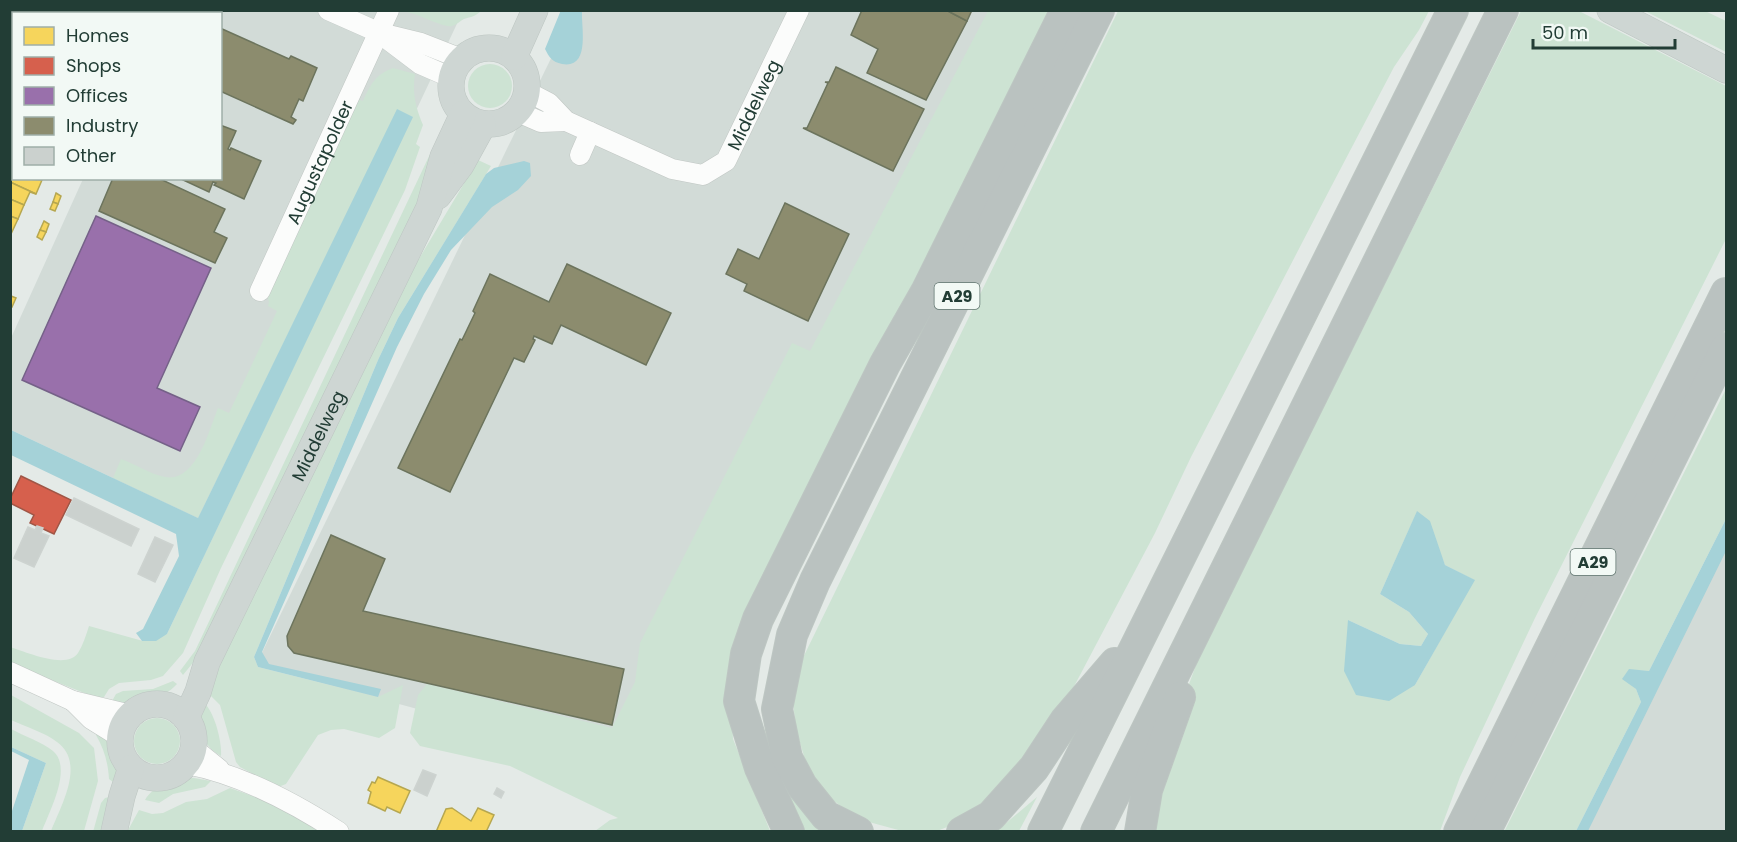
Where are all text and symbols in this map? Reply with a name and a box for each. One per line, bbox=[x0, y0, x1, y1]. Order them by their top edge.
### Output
legend bbox=[12, 12, 222, 180]
scale bar bbox=[1533, 12, 1676, 50]
text: 50 m bbox=[1542, 20, 1588, 45]
text: Homes bbox=[66, 23, 129, 48]
text: Shops bbox=[66, 53, 121, 78]
street label: Middelweg bbox=[721, 55, 786, 154]
text: Offices bbox=[66, 83, 128, 108]
street label: Augustapolder bbox=[280, 96, 359, 228]
text: Industry bbox=[66, 113, 138, 138]
text: Other bbox=[66, 143, 116, 168]
road number: A29 bbox=[934, 283, 980, 309]
street label: Middelweg bbox=[285, 386, 350, 485]
road number: A29 bbox=[1570, 549, 1616, 575]

